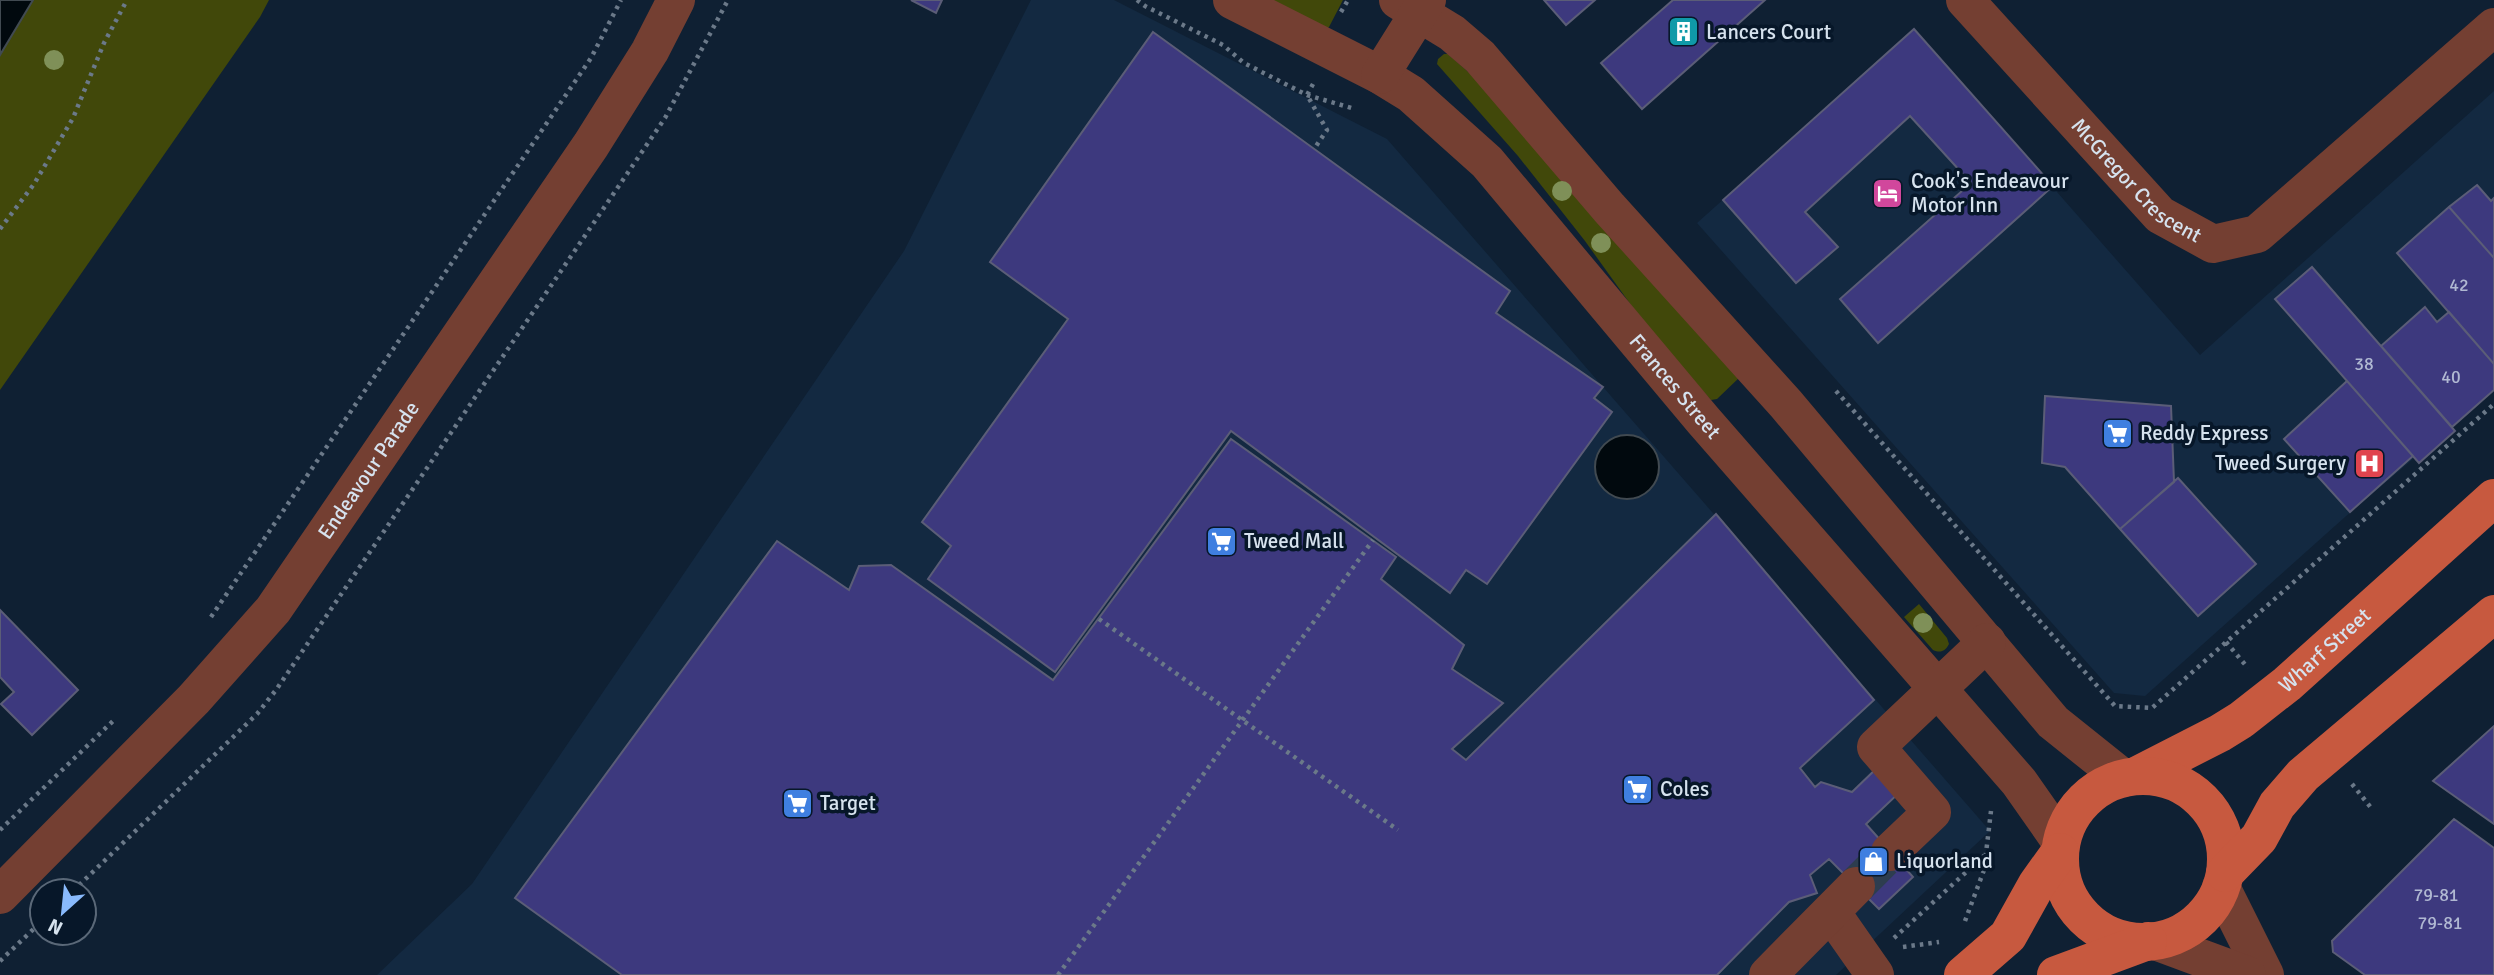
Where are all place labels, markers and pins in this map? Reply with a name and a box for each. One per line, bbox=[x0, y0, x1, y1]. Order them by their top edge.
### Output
building icon: Lancers Court bbox=[1666, 15, 1700, 49]
place label: Lancers Court bbox=[1706, 19, 1831, 45]
place label: Cook's Endeavour Motor Inn bbox=[1911, 168, 2069, 218]
hotel icon: Cook's Endeavour Motor Inn bbox=[1871, 176, 1905, 210]
supermarket icon: Reddy Express bbox=[2100, 416, 2134, 450]
place label: Reddy Express bbox=[2140, 420, 2268, 446]
hospital icon: Tweed Surgery bbox=[2352, 446, 2386, 480]
place label: Tweed Surgery bbox=[2215, 450, 2346, 476]
supermarket icon: Tweed Mall bbox=[1204, 524, 1238, 558]
place label: Tweed Mall bbox=[1244, 528, 1344, 554]
supermarket icon: Coles bbox=[1620, 772, 1654, 806]
place label: Coles bbox=[1660, 776, 1709, 802]
supermarket icon: Target bbox=[780, 786, 814, 820]
place label: Target bbox=[820, 790, 876, 816]
shop icon: Liquorland bbox=[1856, 844, 1890, 878]
place label: Liquorland bbox=[1896, 848, 1993, 874]

